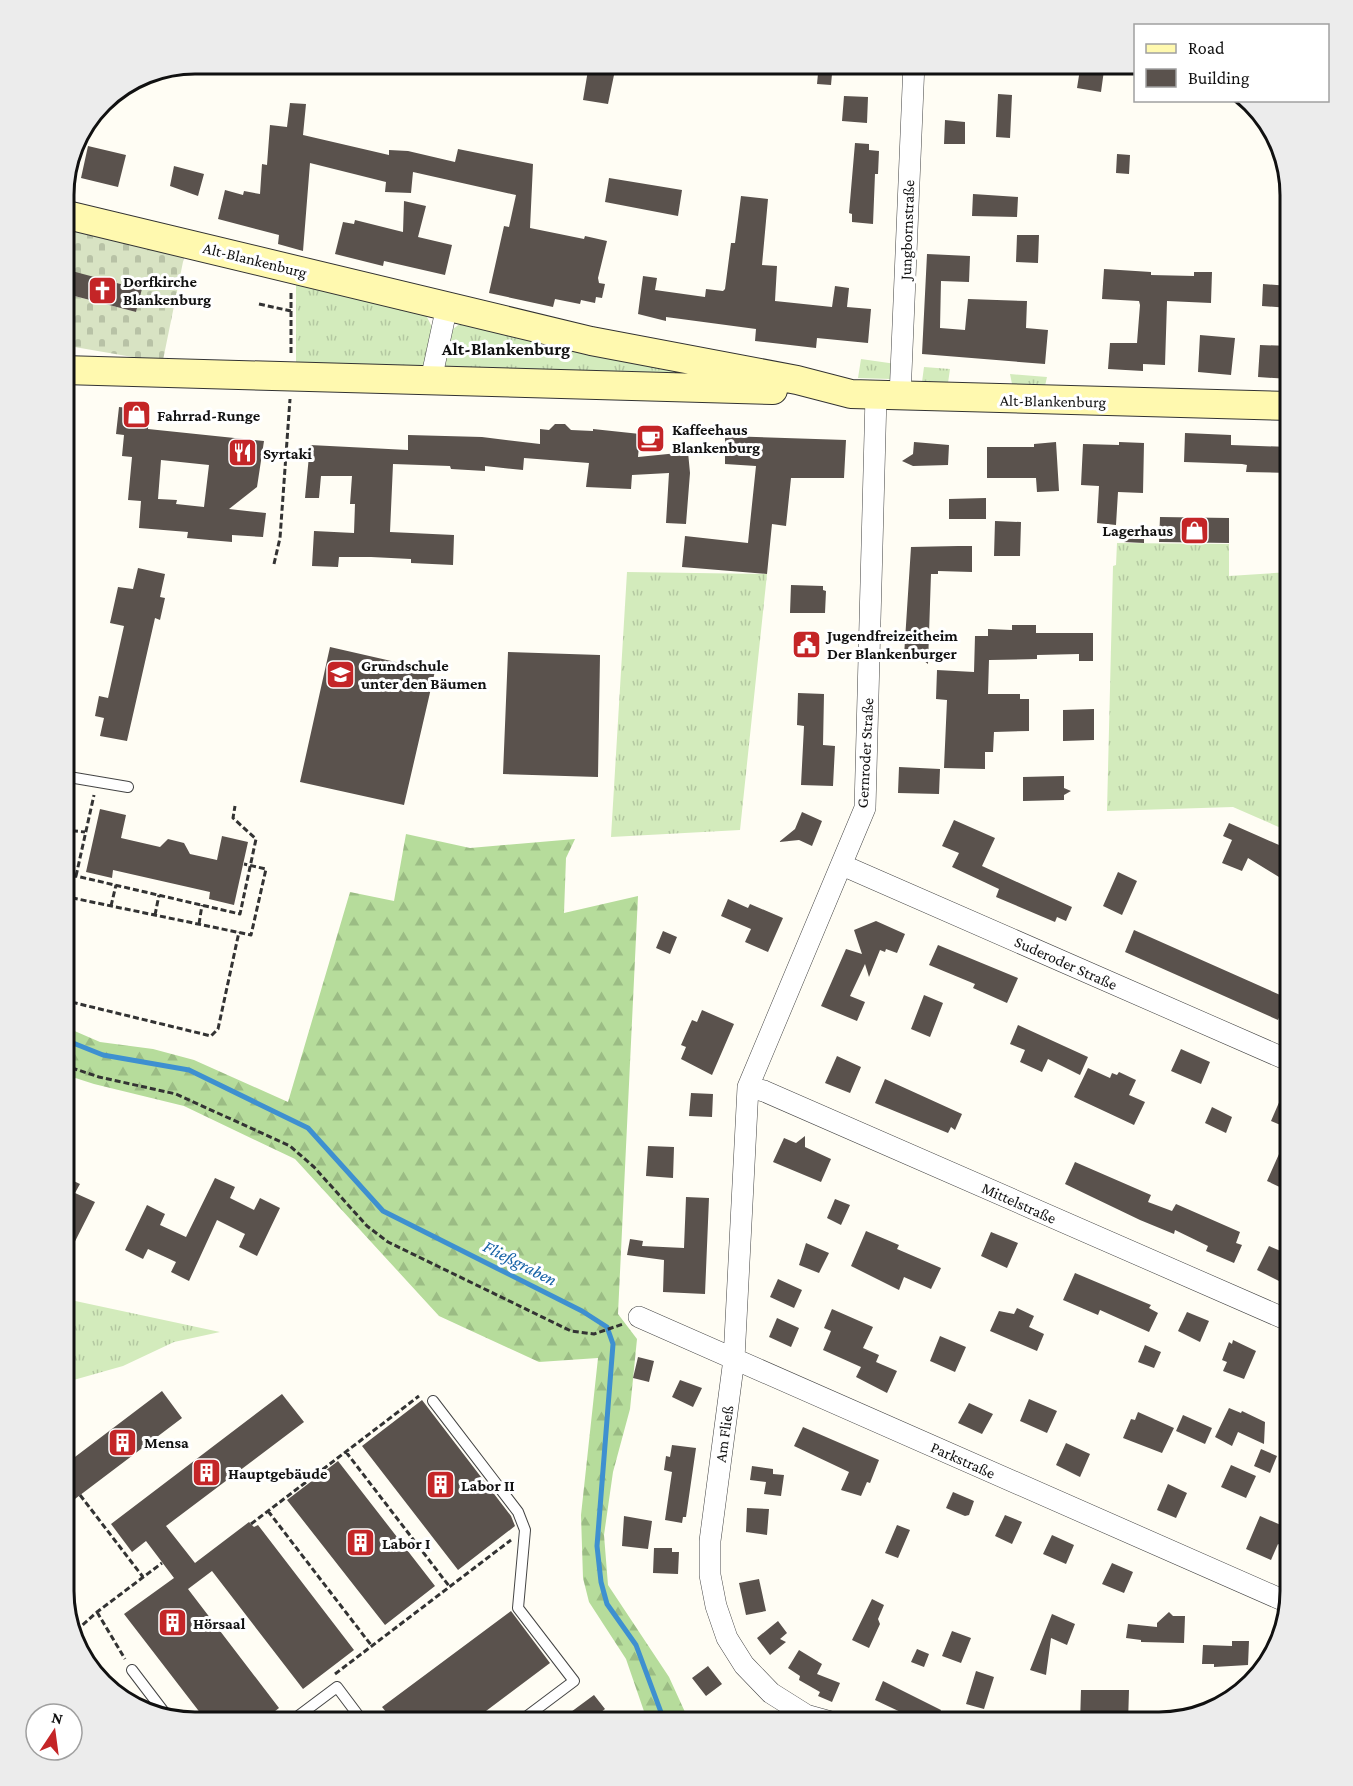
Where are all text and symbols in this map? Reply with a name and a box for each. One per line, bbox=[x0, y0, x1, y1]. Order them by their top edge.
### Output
legend bbox=[1134, 24, 1329, 102]
text: Road bbox=[1188, 38, 1225, 58]
text: Building bbox=[1188, 68, 1250, 88]
street label: Jungbornstraße bbox=[897, 180, 918, 282]
street label: Alt-Blankenburg bbox=[201, 239, 309, 282]
place label: Dorfkirche Blankenburg bbox=[123, 273, 211, 308]
church icon: Dorfkirche Blankenburg bbox=[86, 274, 118, 306]
district label: Alt-Blankenburg bbox=[441, 339, 570, 359]
street label: Alt-Blankenburg bbox=[1000, 392, 1107, 411]
shop icon: Fahrrad-Runge bbox=[120, 399, 152, 431]
place label: Fahrrad-Runge bbox=[157, 407, 261, 424]
place label: Kaffeehaus Blankenburg bbox=[672, 421, 760, 456]
cafe icon: Kaffeehaus Blankenburg bbox=[635, 422, 667, 454]
restaurant icon: Syrtaki bbox=[226, 437, 258, 469]
place label: Syrtaki bbox=[263, 445, 312, 462]
shop icon: Lagerhaus bbox=[1178, 514, 1210, 546]
place label: Lagerhaus bbox=[1102, 522, 1173, 539]
place label: Jugendfreizeitheim Der Blankenburger bbox=[825, 627, 958, 662]
public building icon: Jugendfreizeitheim Der Blankenburger bbox=[790, 628, 822, 660]
place label: Grundschule unter den Bäumen bbox=[361, 657, 487, 692]
school or university icon: Grundschule unter den Bäumen bbox=[324, 658, 356, 690]
street label: Gernroder Straße bbox=[854, 697, 876, 809]
street label: Suderoder Straße bbox=[1012, 933, 1120, 993]
street label: Mittelstraße bbox=[979, 1179, 1059, 1227]
water label: Fließgraben bbox=[480, 1236, 560, 1290]
street label: Am Fließ bbox=[712, 1404, 736, 1463]
building icon: Mensa bbox=[107, 1426, 139, 1458]
place label: Mensa bbox=[144, 1434, 189, 1451]
street label: Parkstraße bbox=[928, 1438, 998, 1482]
building icon: Hauptgebäude bbox=[191, 1457, 223, 1489]
place label: Hauptgebäude bbox=[228, 1465, 328, 1482]
building icon: Labor II bbox=[424, 1469, 456, 1501]
place label: Labor II bbox=[461, 1477, 515, 1494]
building icon: Labor I bbox=[345, 1527, 377, 1559]
place label: Labor I bbox=[382, 1535, 430, 1552]
building icon: Hörsaal bbox=[156, 1607, 188, 1639]
place label: Hörsaal bbox=[193, 1615, 246, 1632]
north arrow bbox=[24, 1702, 84, 1762]
text: N bbox=[50, 1708, 65, 1727]

